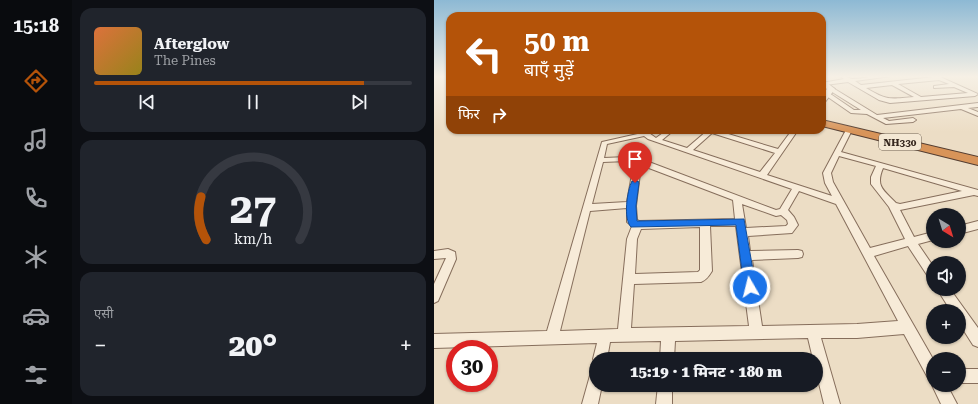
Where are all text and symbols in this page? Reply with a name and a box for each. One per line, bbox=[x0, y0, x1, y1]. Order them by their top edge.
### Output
text: 15:18 bbox=[13, 15, 59, 36]
text: 50 m bbox=[524, 25, 589, 58]
icon: left bbox=[458, 28, 510, 80]
text: Afterglow bbox=[154, 35, 229, 53]
text: The Pines bbox=[154, 53, 216, 68]
text: बाएँ मुड़ें bbox=[524, 59, 574, 80]
icon: directions bbox=[22, 67, 50, 95]
icon: previous bbox=[136, 91, 158, 113]
icon: pause bbox=[242, 91, 264, 113]
icon: next bbox=[348, 91, 370, 113]
icon: right bbox=[488, 104, 510, 126]
text: फिर bbox=[458, 105, 480, 123]
icon: music bbox=[22, 126, 50, 154]
road number: NH330 bbox=[879, 134, 921, 150]
pin bbox=[618, 142, 652, 183]
icon: arrive bbox=[624, 148, 646, 170]
icon: phone bbox=[22, 184, 50, 212]
text: 27 bbox=[230, 184, 276, 233]
north arrow bbox=[926, 208, 966, 248]
map controls bbox=[926, 208, 966, 392]
text: km/h bbox=[234, 231, 272, 247]
icon: climate bbox=[22, 243, 50, 271]
button: sound bbox=[926, 256, 966, 296]
position arrow bbox=[729, 266, 771, 308]
icon: car bbox=[22, 302, 50, 330]
button: + bbox=[926, 304, 966, 344]
text: एसी bbox=[94, 306, 113, 321]
text: 20° bbox=[229, 328, 277, 363]
text: − bbox=[94, 333, 106, 358]
text: + bbox=[400, 333, 412, 358]
speed limit sign: 30 bbox=[446, 340, 498, 392]
button: − bbox=[926, 352, 966, 392]
icon: filters bbox=[22, 361, 50, 389]
text: 15:19 · 1 मिनट · 180 m bbox=[630, 363, 782, 381]

